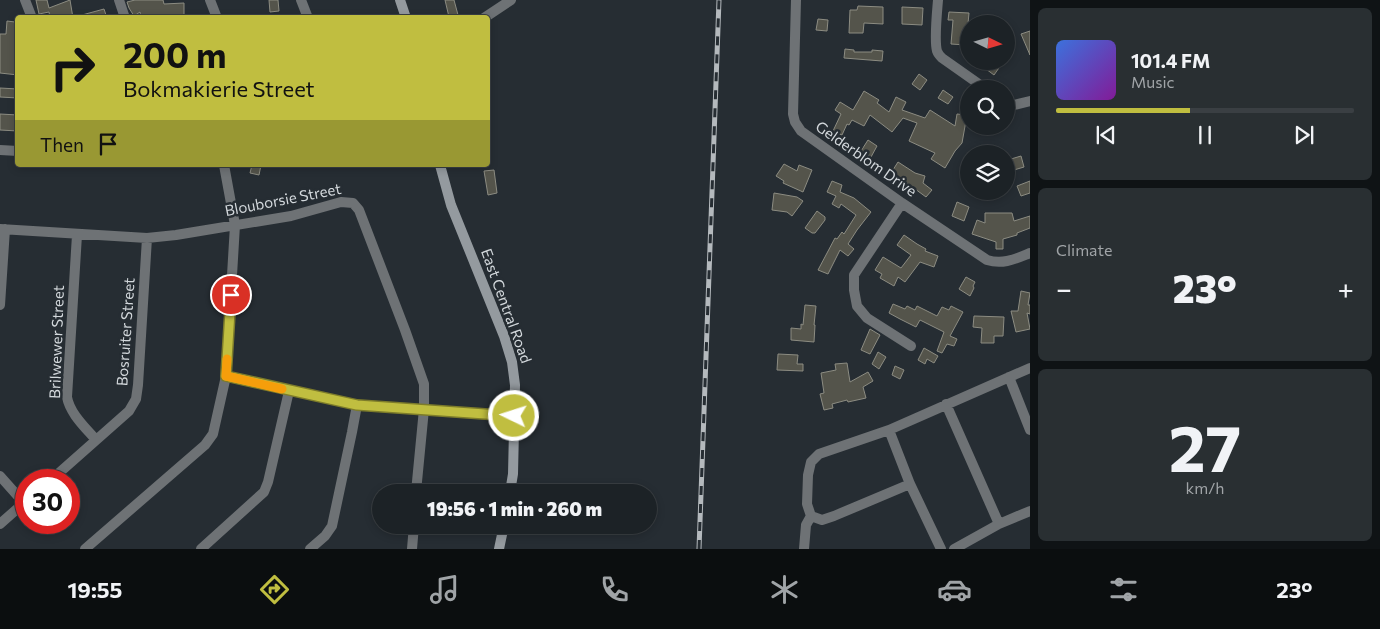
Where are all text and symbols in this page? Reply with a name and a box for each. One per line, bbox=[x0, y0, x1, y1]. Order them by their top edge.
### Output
north arrow bbox=[960, 15, 1015, 70]
map controls bbox=[960, 15, 1015, 200]
text: 200 m bbox=[123, 32, 226, 75]
icon: right bbox=[40, 35, 105, 100]
text: 101.4 FM bbox=[1131, 49, 1210, 72]
text: Music bbox=[1131, 72, 1175, 91]
text: Bokmakierie Street bbox=[123, 75, 315, 102]
button: search bbox=[960, 80, 1015, 135]
street label: Gelderblom Drive bbox=[813, 117, 921, 200]
icon: previous bbox=[1092, 121, 1120, 149]
icon: pause bbox=[1191, 121, 1219, 149]
icon: next bbox=[1290, 121, 1318, 149]
icon: arrive bbox=[94, 130, 122, 158]
text: Then bbox=[40, 133, 84, 156]
button: layers bbox=[960, 145, 1015, 200]
street label: Blouborsie Street bbox=[223, 179, 343, 219]
text: Climate bbox=[1056, 240, 1112, 259]
street label: East Central Road bbox=[478, 246, 536, 366]
text: 23° bbox=[1173, 264, 1237, 311]
text: − bbox=[1056, 271, 1072, 305]
text: + bbox=[1338, 271, 1354, 305]
pin bbox=[210, 274, 252, 316]
street label: Bosruiter Street bbox=[112, 277, 138, 387]
icon: arrive bbox=[217, 281, 245, 309]
street label: Brilwewer Street bbox=[45, 285, 67, 399]
position arrow bbox=[487, 389, 539, 441]
text: 27 bbox=[1169, 406, 1241, 485]
speed limit sign: 30 bbox=[15, 469, 80, 534]
text: km/h bbox=[1186, 478, 1224, 497]
text: 19:56 · 1 min · 260 m bbox=[427, 497, 602, 520]
icon: directions bbox=[257, 572, 292, 607]
icon: music bbox=[427, 572, 462, 607]
icon: phone bbox=[597, 572, 632, 607]
icon: climate bbox=[767, 572, 802, 607]
icon: car bbox=[937, 572, 972, 607]
icon: filters bbox=[1106, 572, 1141, 607]
text: 19:55 bbox=[67, 576, 122, 603]
text: 23° bbox=[1276, 576, 1313, 603]

